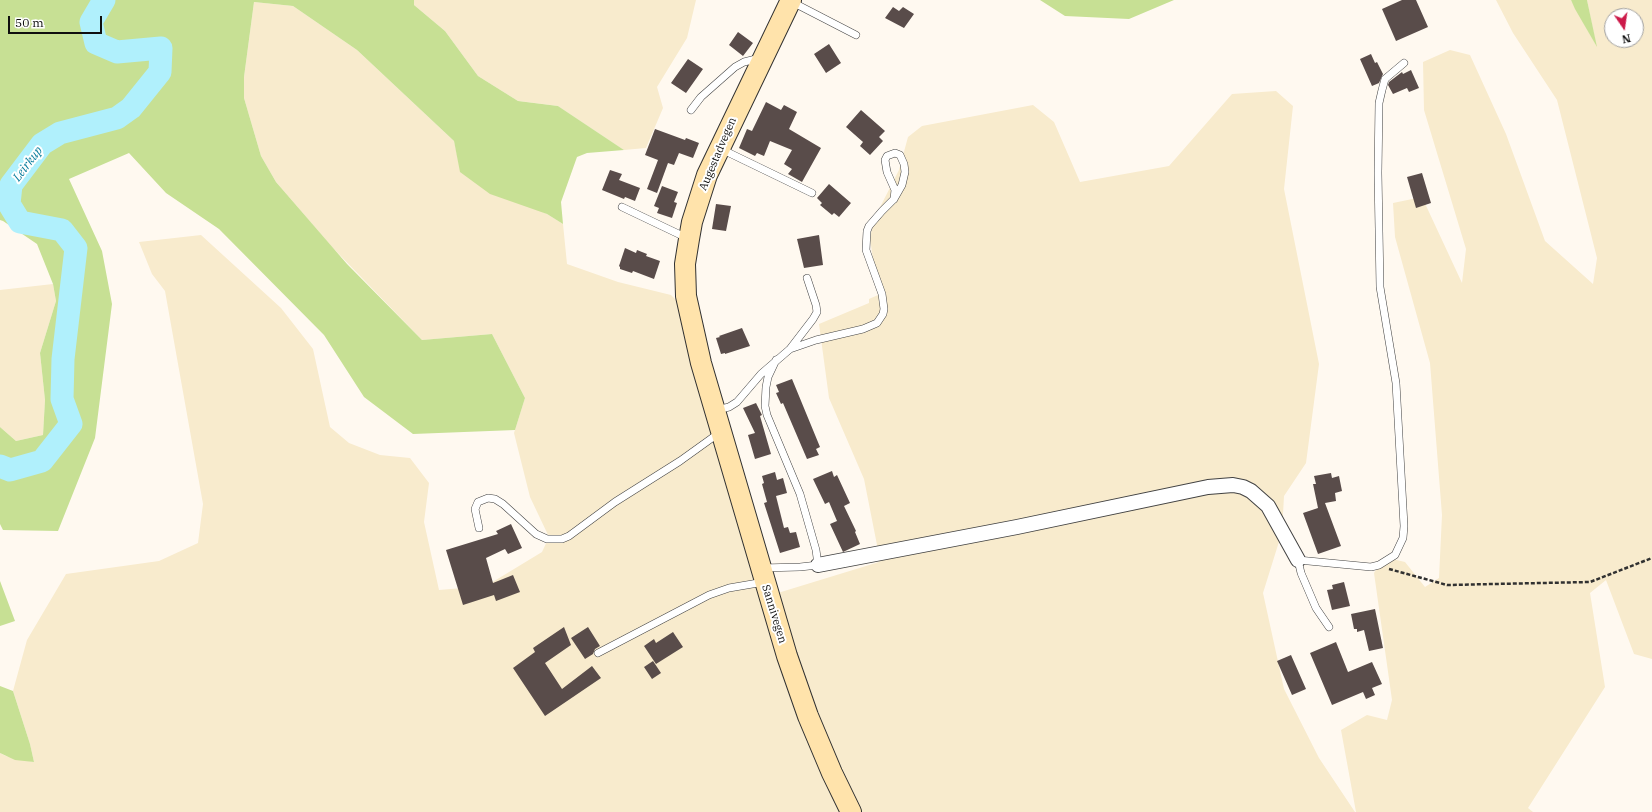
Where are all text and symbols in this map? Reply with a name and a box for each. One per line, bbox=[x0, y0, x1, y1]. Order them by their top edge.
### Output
scale bar bbox=[10, 8, 104, 34]
north arrow bbox=[1604, 8, 1644, 48]
text: 50 m bbox=[15, 15, 44, 30]
text: N bbox=[1621, 31, 1632, 47]
street label: Augestadvegen bbox=[697, 115, 739, 193]
water label: Leirkup bbox=[10, 144, 46, 184]
street label: Sannivegen bbox=[759, 583, 789, 645]

